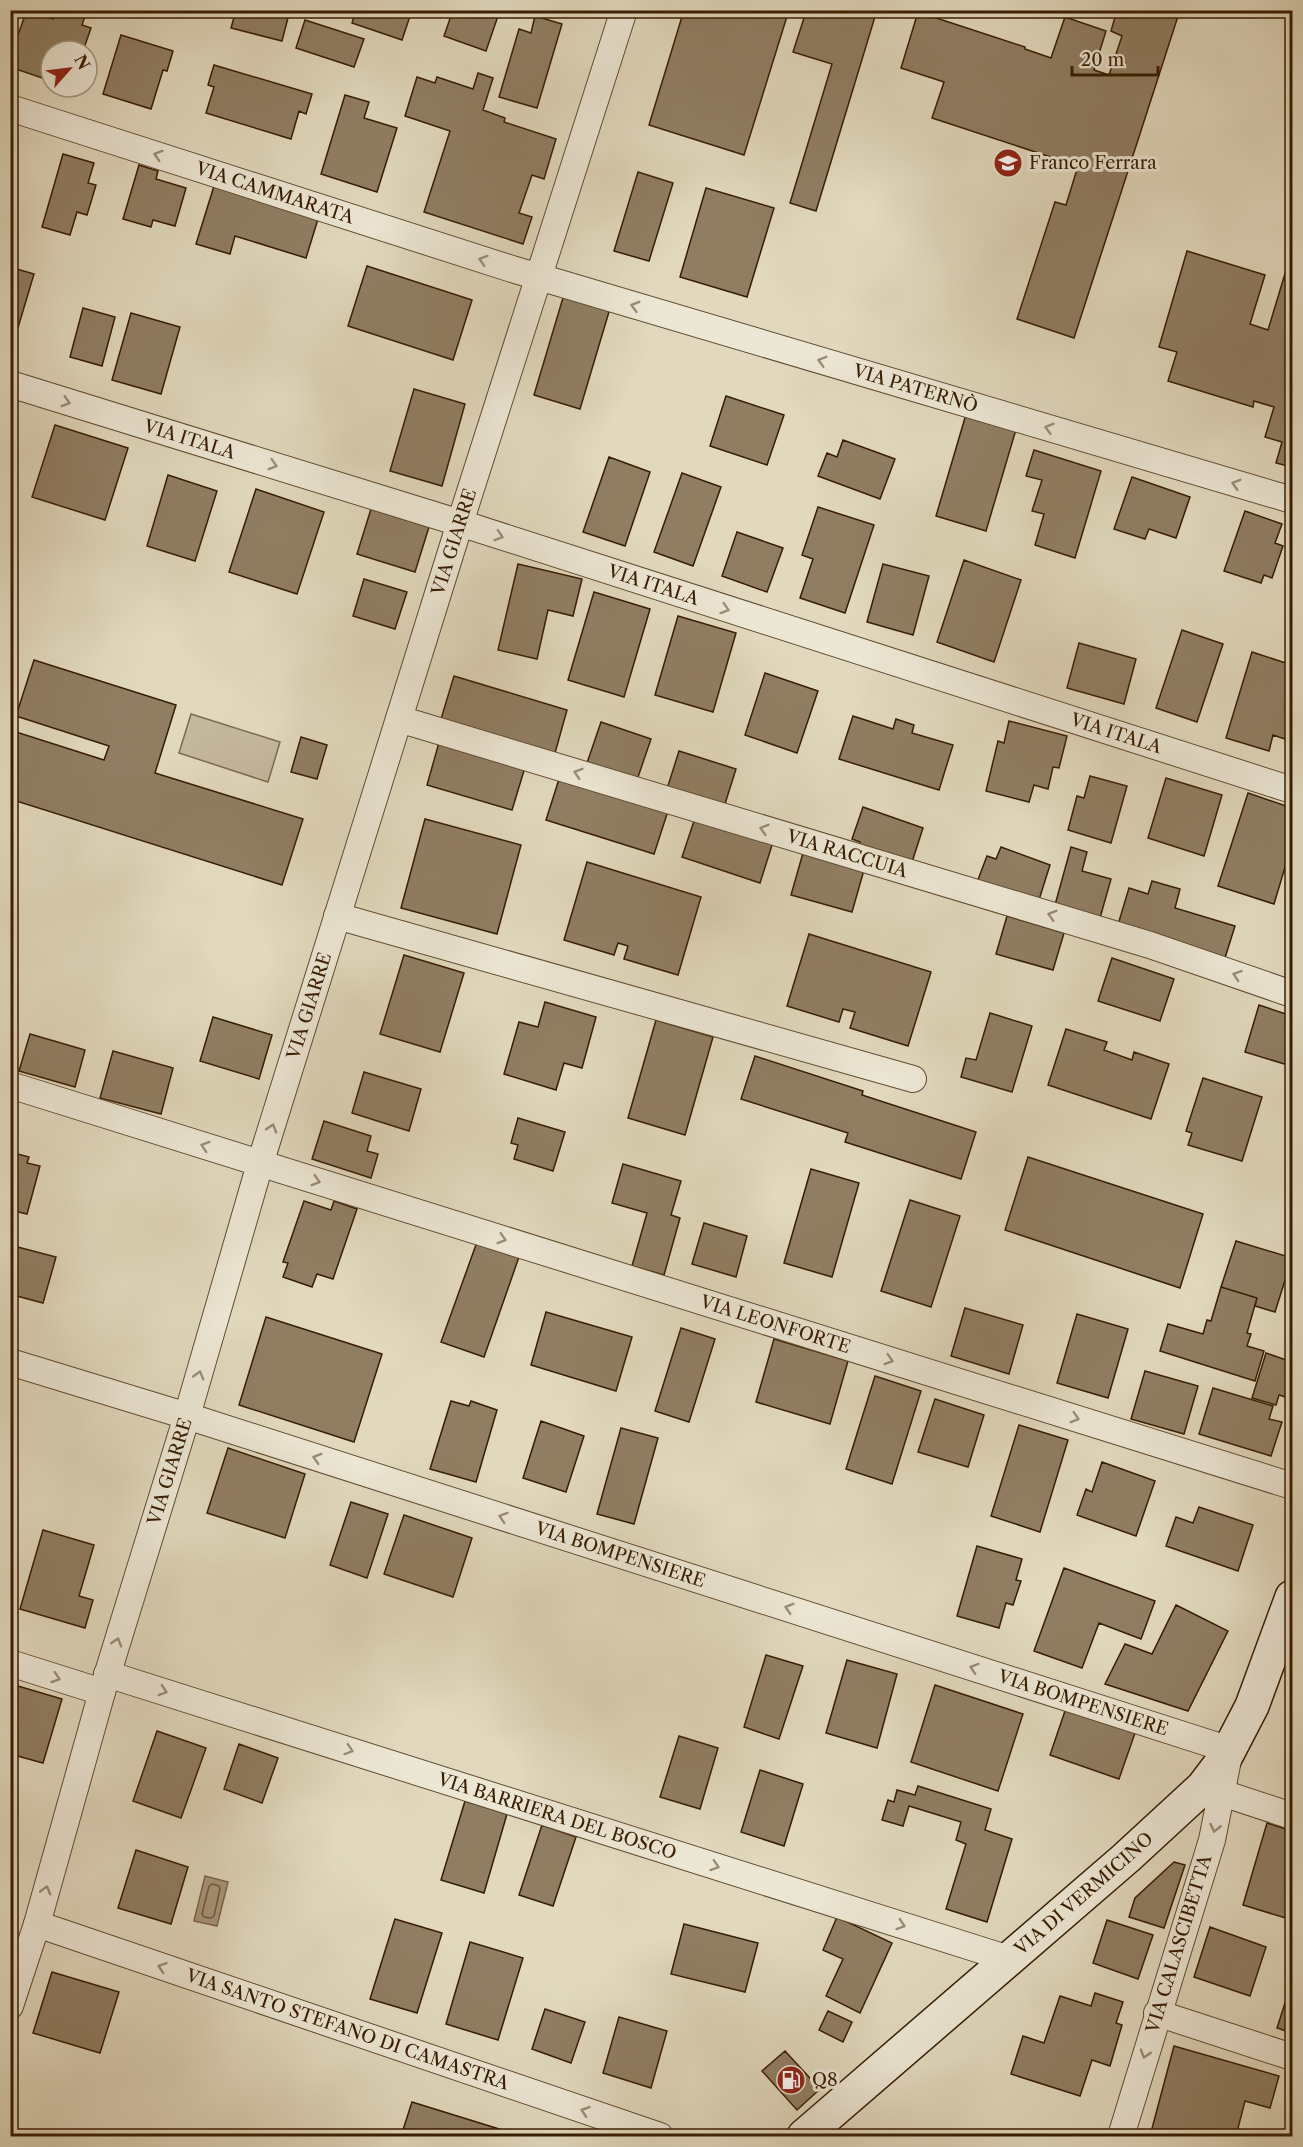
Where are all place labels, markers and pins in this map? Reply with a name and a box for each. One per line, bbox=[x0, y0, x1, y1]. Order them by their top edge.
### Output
school or university icon: Franco Ferrara bbox=[992, 147, 1024, 179]
place label: Franco Ferrara bbox=[1029, 152, 1157, 174]
fuel station icon: Q8 bbox=[775, 2064, 807, 2096]
place label: Q8 bbox=[812, 2069, 838, 2091]

